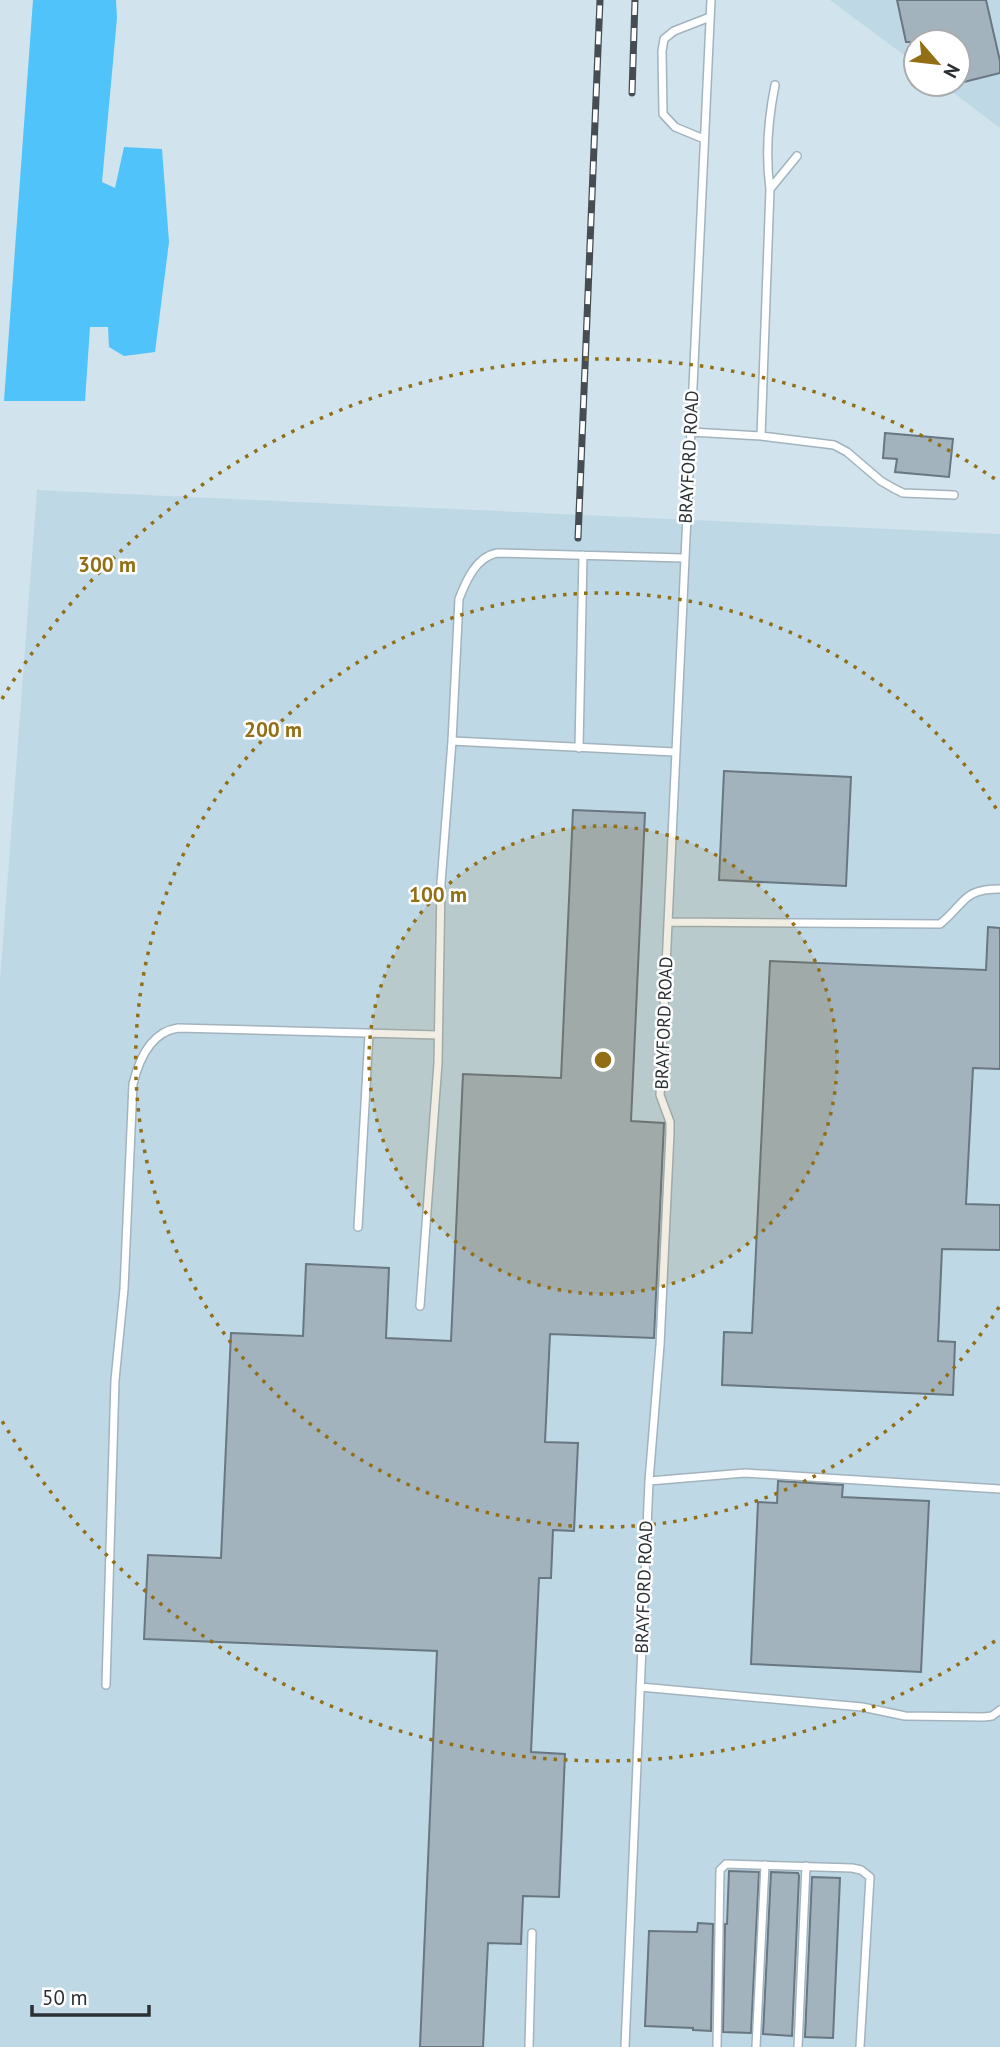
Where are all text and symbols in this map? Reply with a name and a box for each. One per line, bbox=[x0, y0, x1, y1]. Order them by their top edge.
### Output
north arrow bbox=[902, 28, 972, 98]
text: N bbox=[938, 60, 966, 82]
street label: BRAYFORD ROAD bbox=[674, 390, 703, 524]
text: 300 m bbox=[78, 551, 136, 578]
text: 200 m bbox=[244, 716, 302, 743]
text: 100 m bbox=[409, 881, 467, 908]
street label: BRAYFORD ROAD bbox=[650, 956, 677, 1090]
centre of rings bbox=[591, 1048, 615, 1072]
street label: BRAYFORD ROAD bbox=[630, 1520, 657, 1654]
scale bar bbox=[32, 1974, 149, 2018]
text: 50 m bbox=[42, 1984, 88, 2011]

